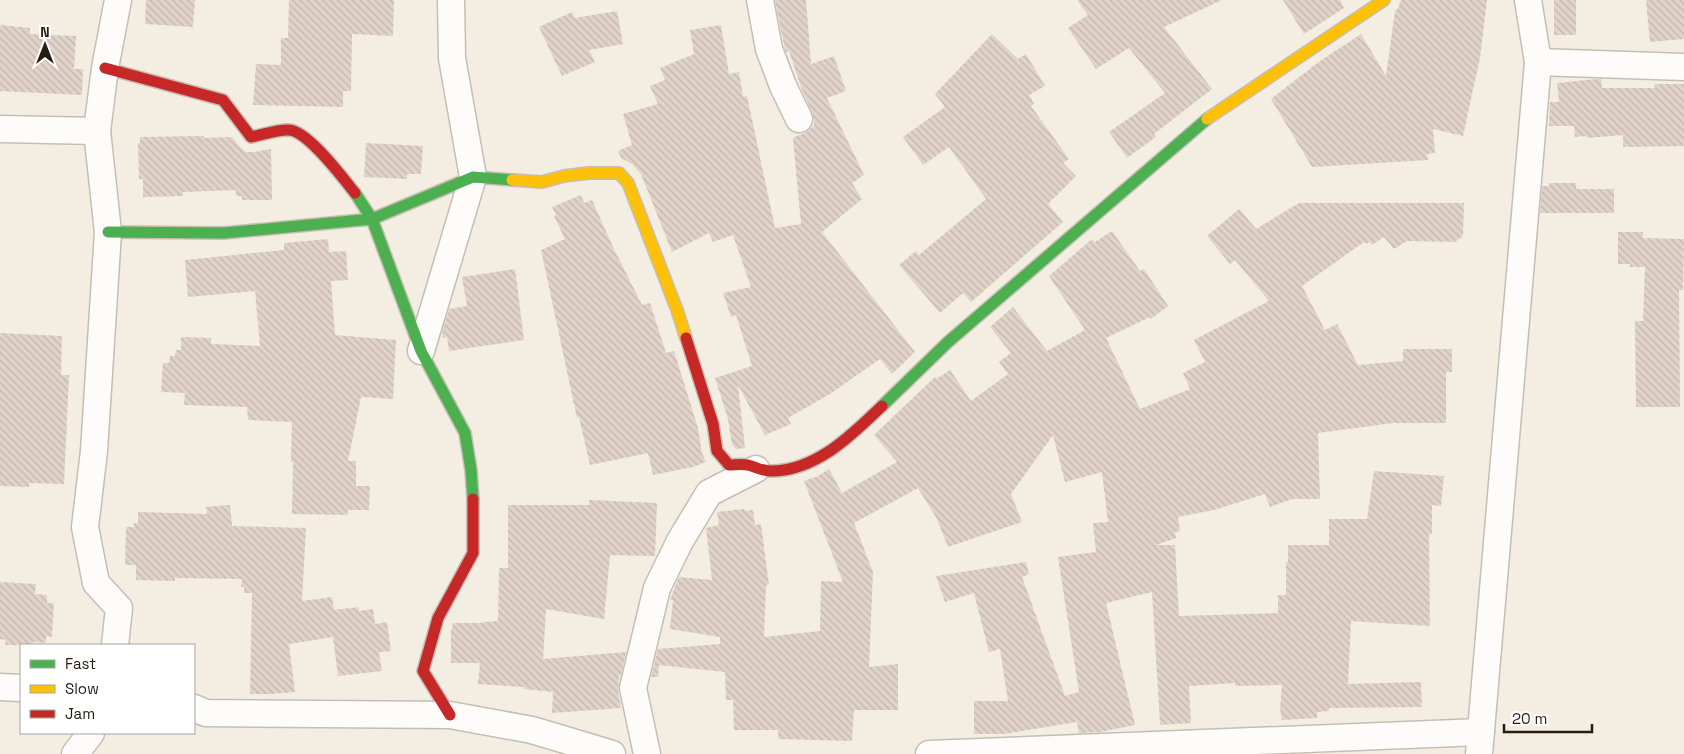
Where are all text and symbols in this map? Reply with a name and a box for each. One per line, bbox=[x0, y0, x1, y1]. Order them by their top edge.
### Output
north arrow bbox=[20, 20, 70, 70]
text: N bbox=[40, 23, 50, 41]
legend bbox=[20, 644, 195, 734]
text: Fast bbox=[65, 654, 96, 673]
text: Slow bbox=[65, 679, 99, 698]
scale bar bbox=[1504, 702, 1592, 734]
text: Jam bbox=[65, 704, 95, 723]
text: 20 m bbox=[1512, 709, 1547, 728]

